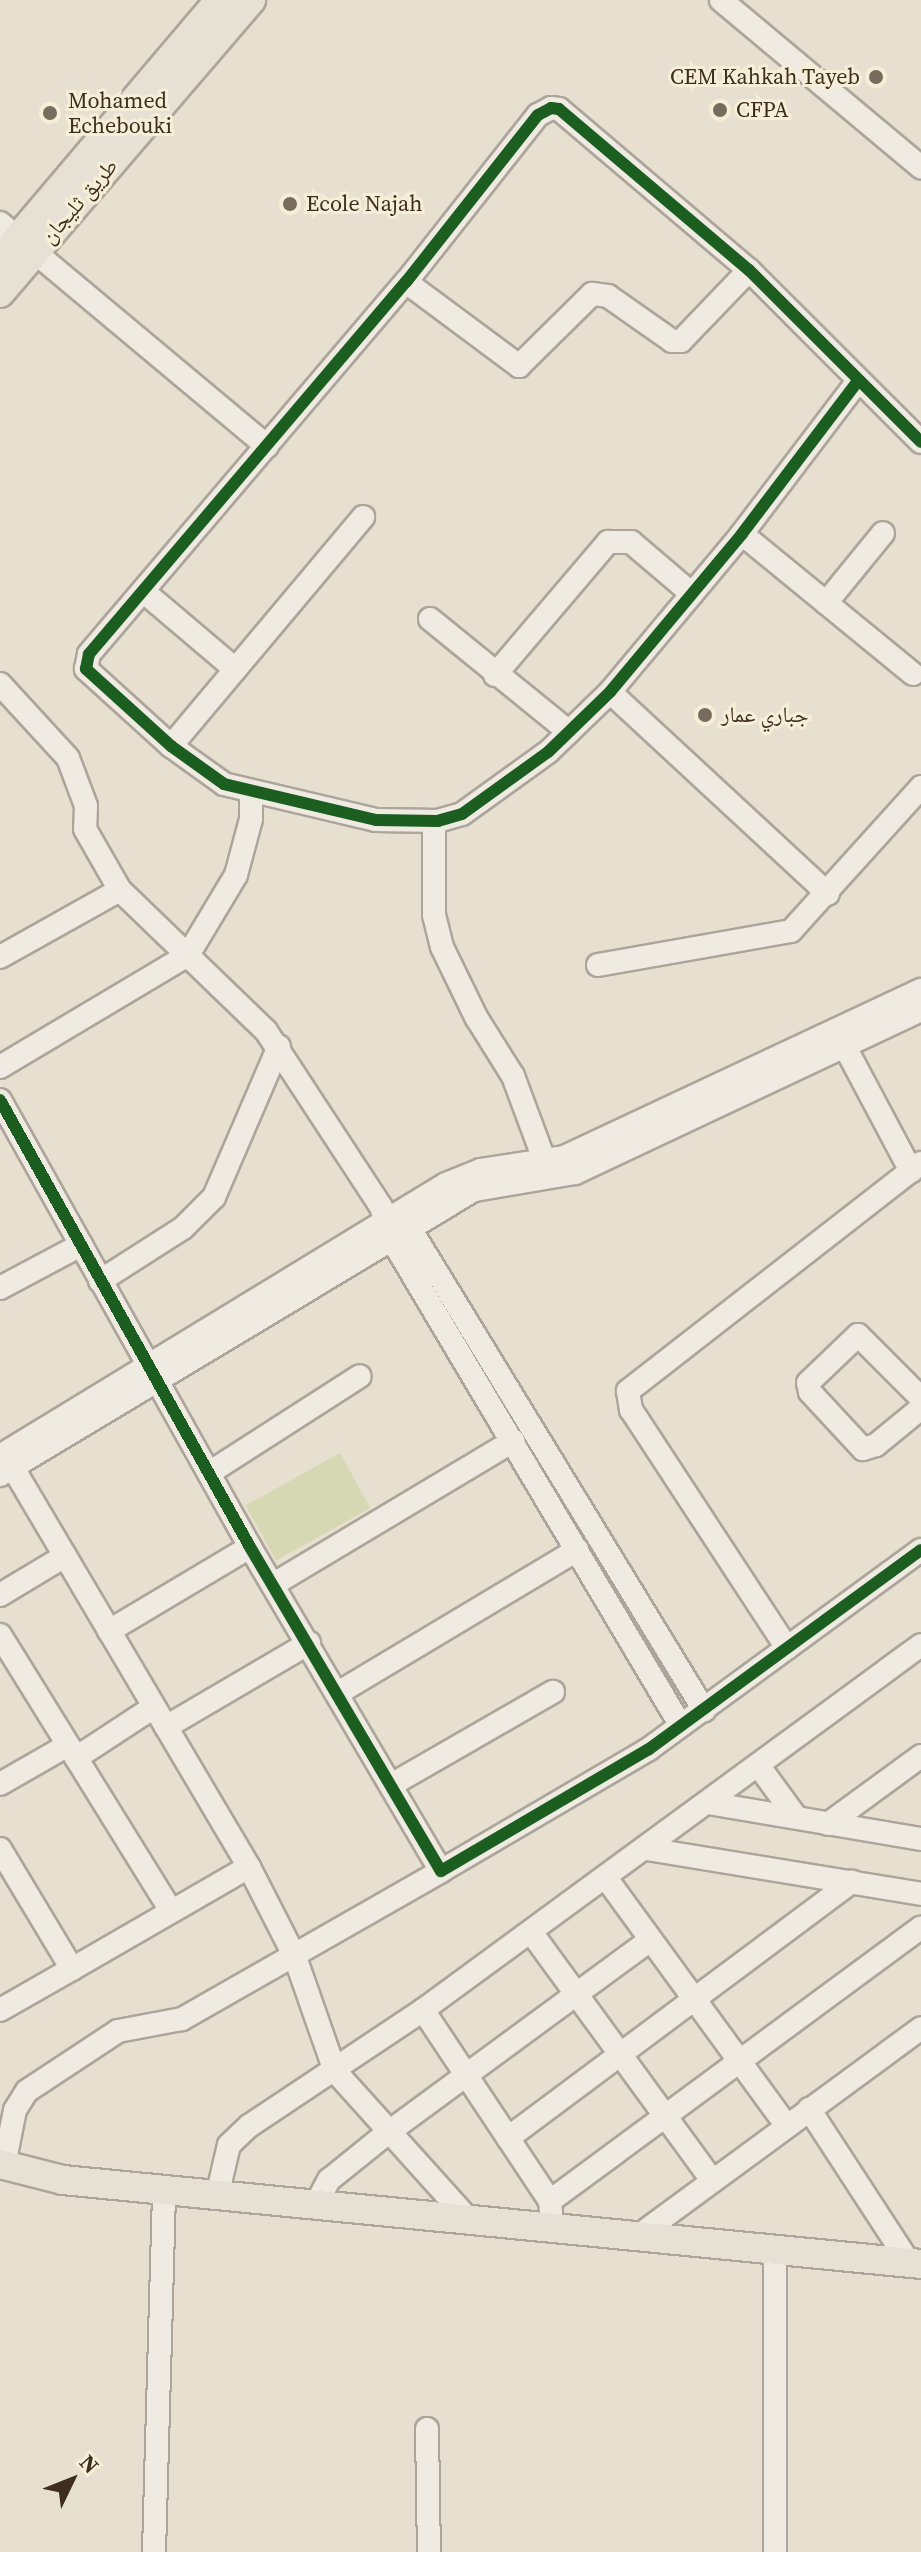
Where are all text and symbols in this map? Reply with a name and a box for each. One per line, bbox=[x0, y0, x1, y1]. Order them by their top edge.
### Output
place label: CEM Kahkah Tayeb bbox=[670, 64, 860, 90]
marker: CEM Kahkah Tayeb bbox=[867, 68, 885, 86]
place label: Mohamed Echebouki bbox=[68, 87, 172, 138]
place label: CFPA bbox=[736, 97, 789, 123]
marker: CFPA bbox=[711, 101, 729, 119]
marker: Mohamed Echebouki bbox=[39, 102, 61, 124]
street label: طريق ثليجان bbox=[35, 153, 123, 249]
place label: Ecole Najah bbox=[306, 191, 422, 217]
marker: Ecole Najah bbox=[281, 195, 299, 213]
place label: جباري عمار bbox=[721, 702, 808, 728]
marker: جباري عمار bbox=[696, 706, 714, 724]
north arrow bbox=[32, 2440, 112, 2520]
text: N bbox=[73, 2448, 106, 2480]

